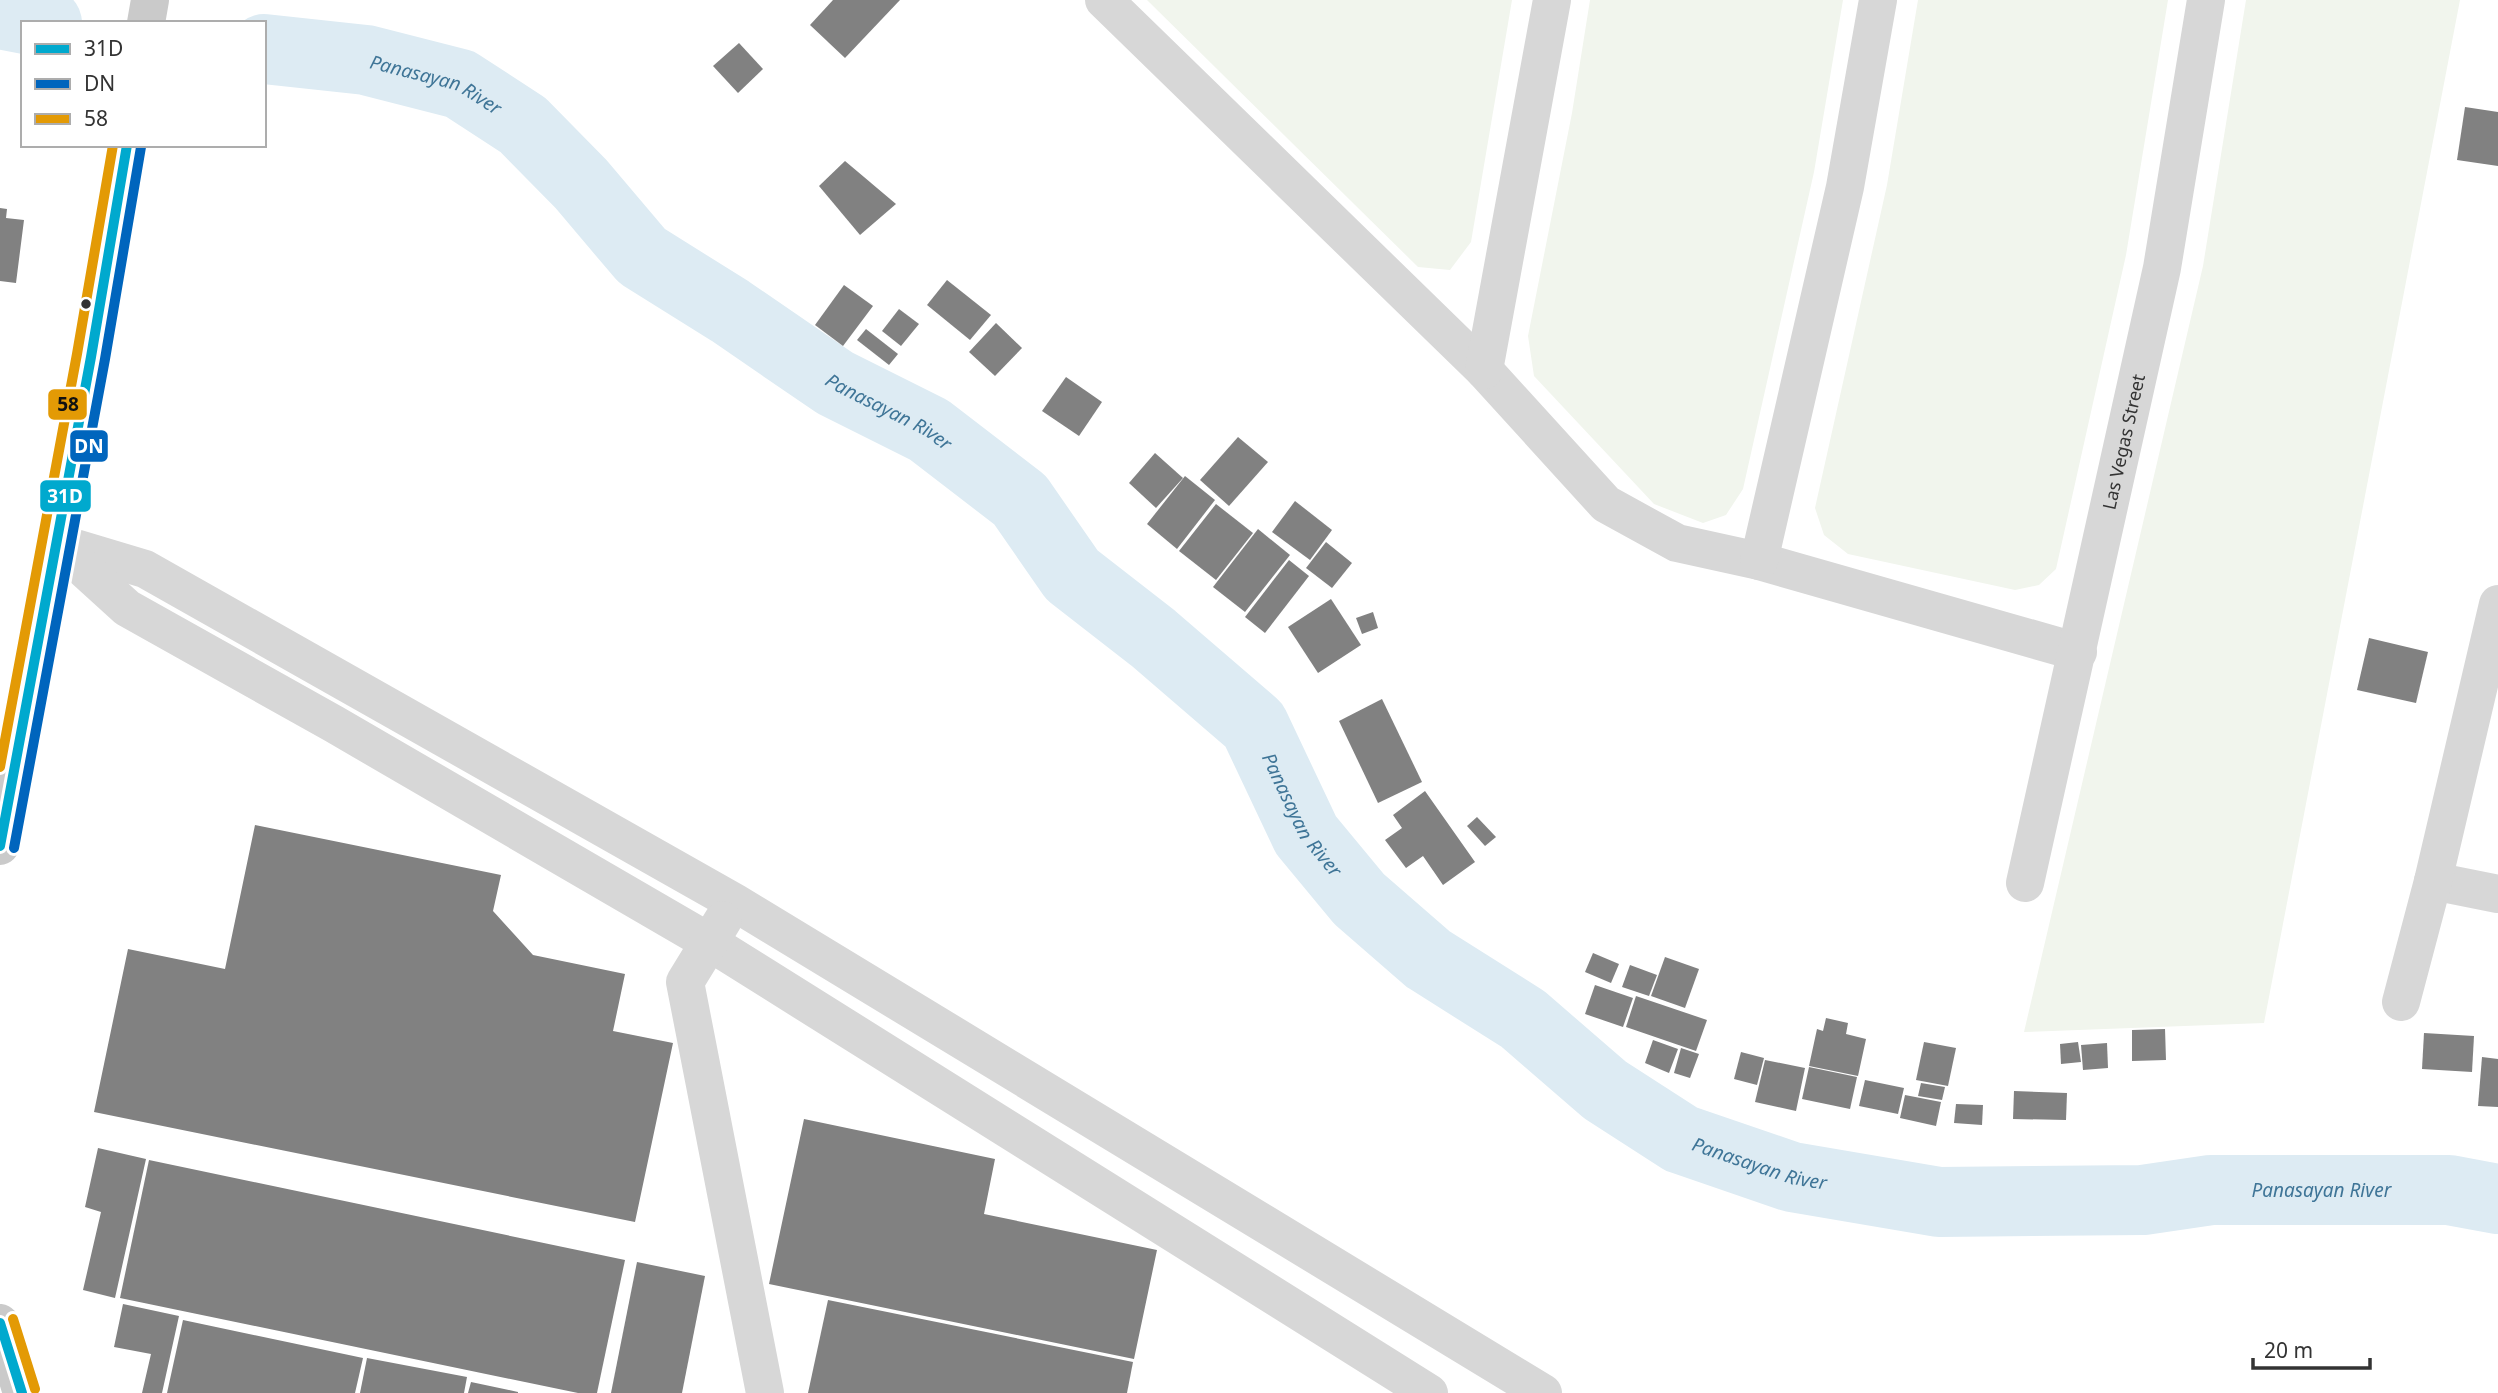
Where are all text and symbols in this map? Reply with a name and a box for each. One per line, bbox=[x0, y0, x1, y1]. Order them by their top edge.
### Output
legend bbox=[21, 21, 266, 147]
text: 31D bbox=[84, 34, 123, 62]
water label: Panasayan River bbox=[367, 49, 508, 121]
text: DN bbox=[84, 69, 115, 97]
text: 58 bbox=[84, 104, 108, 132]
unlabelled marker bbox=[79, 297, 93, 311]
water label: Panasayan River bbox=[820, 367, 959, 457]
street label: Las Vegas Street bbox=[2097, 371, 2150, 512]
line badge: 58 bbox=[47, 388, 88, 421]
text: 58 bbox=[57, 391, 79, 417]
line badge: DN bbox=[69, 429, 109, 463]
text: DN bbox=[74, 433, 104, 459]
line badge: 31D bbox=[39, 479, 92, 513]
text: 31D bbox=[47, 483, 83, 509]
water label: Panasayan River bbox=[1256, 748, 1349, 883]
water label: Panasayan River bbox=[1689, 1131, 1830, 1196]
water label: Panasayan River bbox=[2251, 1177, 2393, 1203]
scale bar bbox=[2253, 1326, 2370, 1370]
text: 20 m bbox=[2264, 1336, 2313, 1364]

